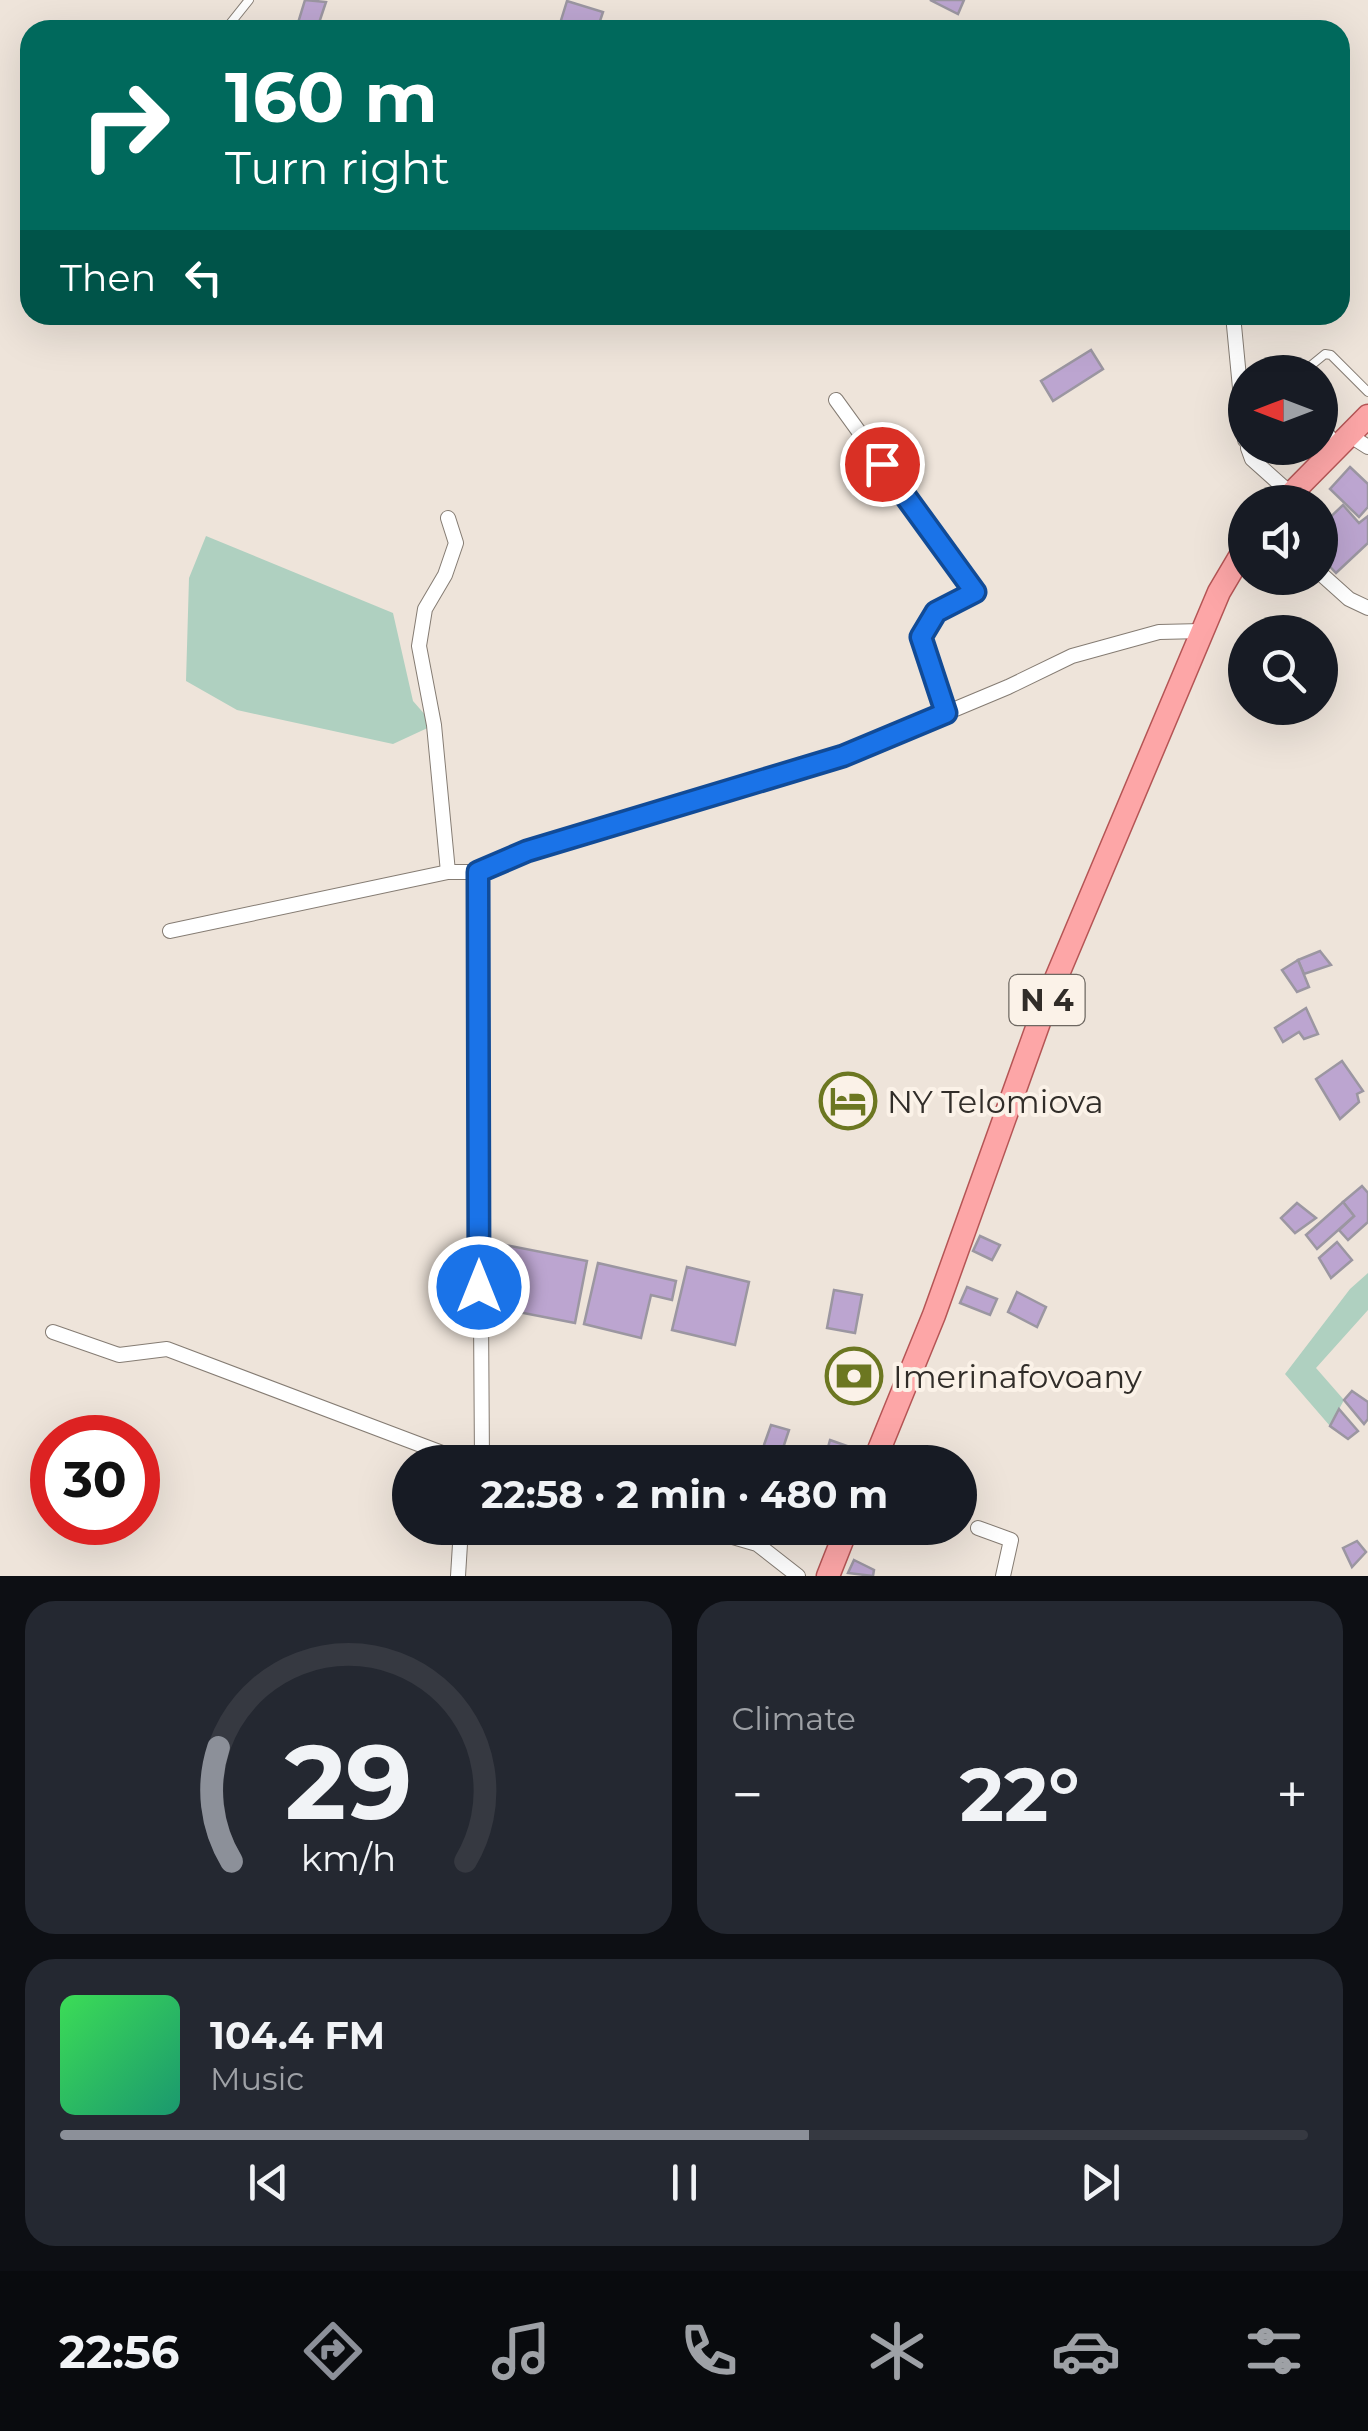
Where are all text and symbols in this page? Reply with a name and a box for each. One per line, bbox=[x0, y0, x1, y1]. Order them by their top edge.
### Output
text: 160 m bbox=[225, 54, 438, 140]
icon: right bbox=[60, 60, 190, 190]
text: Turn right bbox=[225, 140, 450, 195]
icon: left bbox=[176, 250, 231, 305]
text: Then bbox=[60, 254, 156, 301]
north arrow bbox=[1228, 355, 1338, 465]
map controls bbox=[1228, 355, 1338, 725]
pin bbox=[840, 422, 925, 507]
icon: arrive bbox=[855, 437, 910, 492]
button: sound bbox=[1228, 485, 1338, 595]
button: search bbox=[1228, 615, 1338, 725]
road number: N 4 bbox=[1010, 975, 1084, 1025]
hotel icon: NY Telomiova bbox=[818, 1071, 878, 1131]
place label: NY Telomiova bbox=[887, 1082, 1104, 1121]
position arrow bbox=[427, 1235, 531, 1339]
bank icon: Imerinafovoany bbox=[824, 1346, 884, 1406]
place label: Imerinafovoany bbox=[893, 1357, 1143, 1396]
speed limit sign: 30 bbox=[30, 1415, 160, 1545]
text: 22:58 · 2 min · 480 m bbox=[481, 1471, 888, 1518]
text: Climate bbox=[732, 1699, 856, 1738]
text: 29 bbox=[284, 1718, 412, 1845]
text: 22° bbox=[960, 1748, 1080, 1840]
text: − bbox=[732, 1761, 763, 1828]
text: + bbox=[1276, 1761, 1308, 1828]
text: km/h bbox=[301, 1836, 396, 1880]
text: 104.4 FM bbox=[210, 2012, 385, 2059]
text: Music bbox=[210, 2059, 304, 2098]
icon: previous bbox=[241, 2155, 296, 2210]
icon: pause bbox=[657, 2155, 712, 2210]
icon: next bbox=[1073, 2155, 1128, 2210]
icon: directions bbox=[298, 2316, 368, 2386]
icon: music bbox=[486, 2316, 556, 2386]
icon: phone bbox=[674, 2316, 744, 2386]
icon: climate bbox=[862, 2316, 932, 2386]
icon: car bbox=[1051, 2316, 1121, 2386]
icon: filters bbox=[1239, 2316, 1309, 2386]
text: 22:56 bbox=[59, 2324, 179, 2379]

